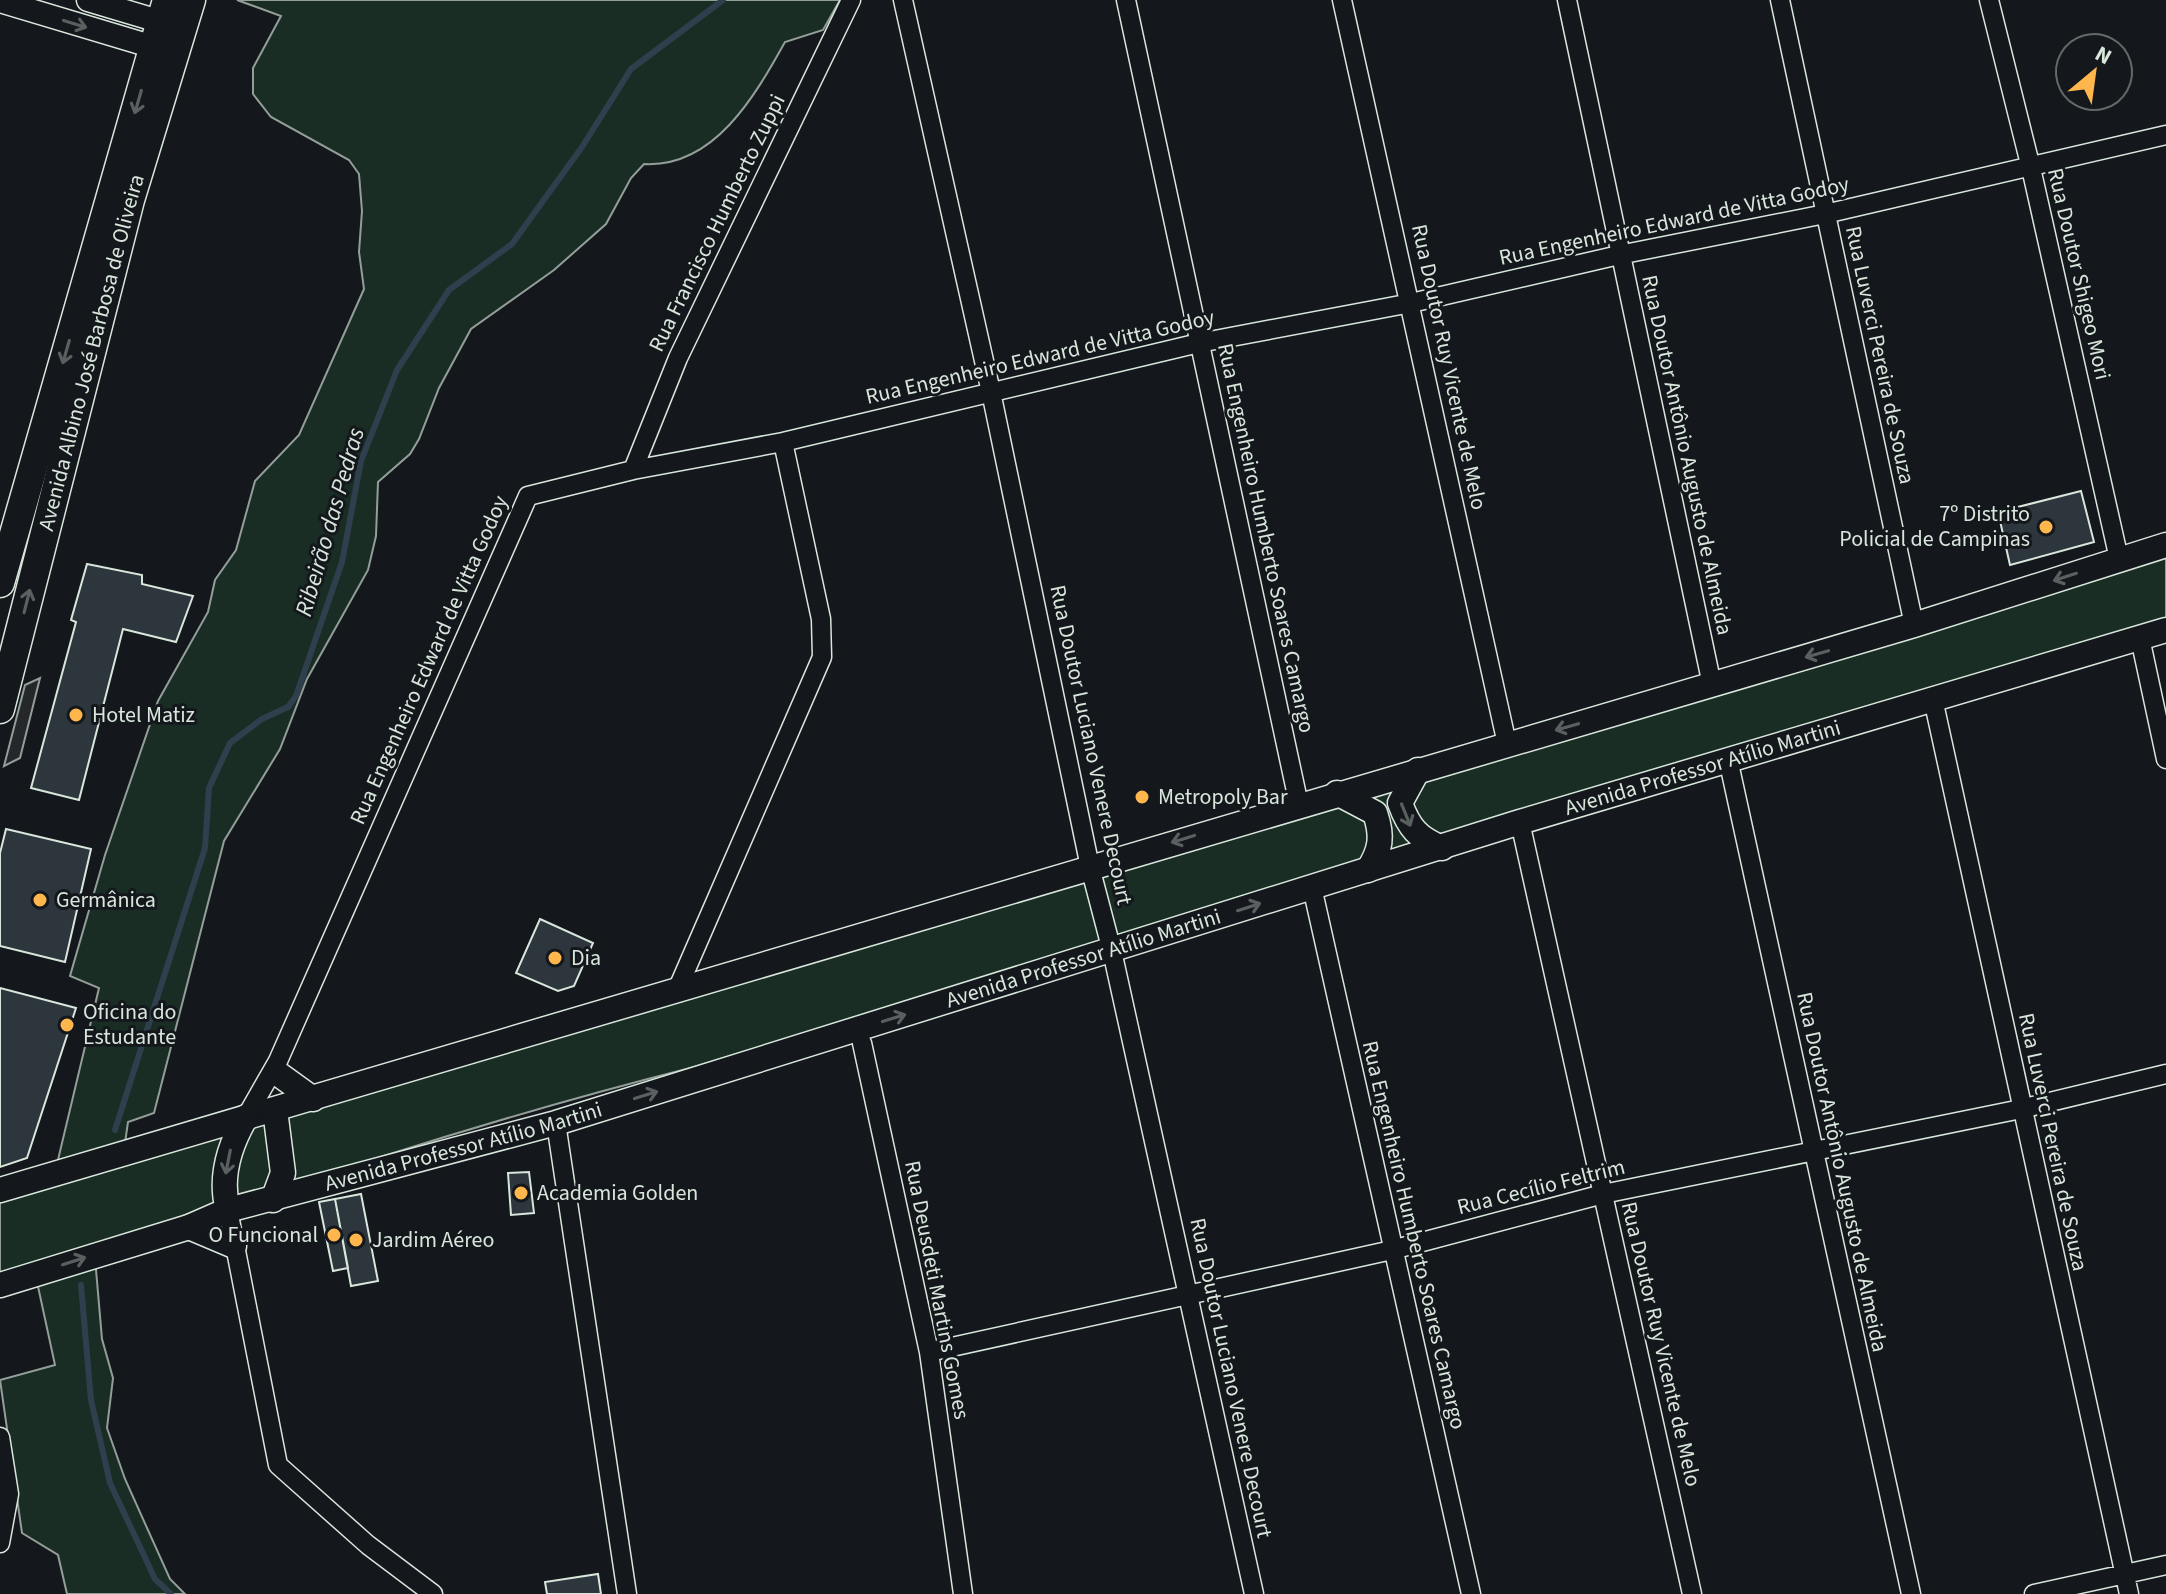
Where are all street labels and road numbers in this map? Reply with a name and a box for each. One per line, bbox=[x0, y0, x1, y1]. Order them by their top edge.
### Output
street label: Rua Francisco Humberto Zuppi bbox=[641, 89, 793, 357]
street label: Rua Doutor Shigeo Mori bbox=[2039, 165, 2119, 383]
street label: Rua Engenheiro Edward de Vitta Godoy bbox=[1496, 168, 1853, 274]
street label: Avenida Albino José Barbosa de Oliveira bbox=[30, 170, 153, 534]
street label: Rua Doutor Ruy Vicente de Melo bbox=[1403, 221, 1495, 513]
street label: Rua Luverci Pereira de Souza bbox=[1837, 223, 1923, 487]
street label: Rua Doutor Antônio Augusto de Almeida bbox=[1633, 272, 1741, 638]
street label: Rua Engenheiro Edward de Vitta Godoy bbox=[862, 301, 1218, 413]
street label: Rua Engenheiro Humberto Soares Camargo bbox=[1209, 340, 1323, 736]
street label: Rua Engenheiro Edward de Vitta Godoy bbox=[342, 490, 517, 830]
street label: Rua Doutor Luciano Venere Decourt bbox=[1041, 582, 1141, 908]
street label: Avenida Professor Atílio Martini bbox=[1561, 712, 1844, 824]
street label: Avenida Professor Atílio Martini bbox=[942, 900, 1225, 1016]
street label: Rua Doutor Antônio Augusto de Almeida bbox=[1788, 989, 1896, 1355]
street label: Rua Luverci Pereira de Souza bbox=[2010, 1010, 2096, 1274]
street label: Rua Engenheiro Humberto Soares Camargo bbox=[1354, 1038, 1474, 1432]
street label: Avenida Professor Atílio Martini bbox=[321, 1094, 606, 1200]
street label: Rua Cecílio Feltrim bbox=[1454, 1151, 1628, 1223]
street label: Rua Deusdeti Martins Gomes bbox=[896, 1158, 978, 1422]
street label: Rua Doutor Ruy Vicente de Melo bbox=[1613, 1198, 1709, 1490]
street label: Rua Doutor Luciano Venere Decourt bbox=[1181, 1215, 1281, 1541]

